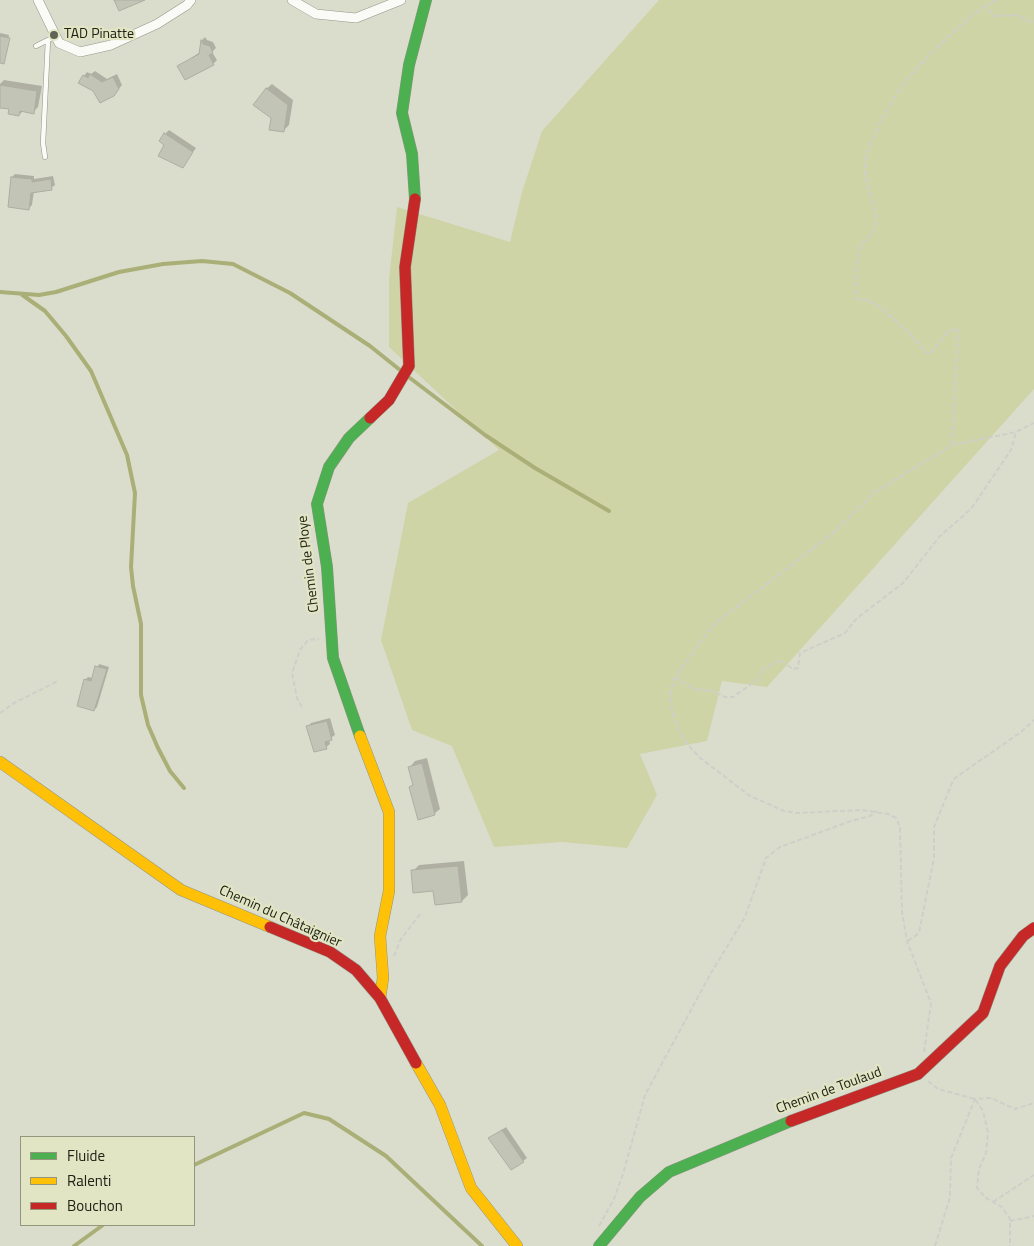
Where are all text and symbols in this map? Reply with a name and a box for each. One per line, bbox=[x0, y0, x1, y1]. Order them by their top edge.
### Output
place label: TAD Pinatte bbox=[64, 27, 134, 43]
marker: TAD Pinatte bbox=[48, 29, 60, 41]
street label: Chemin de Ploye bbox=[295, 515, 323, 613]
street label: Chemin du Châtaignier bbox=[216, 882, 344, 952]
street label: Chemin de Toulaud bbox=[774, 1064, 884, 1118]
legend bbox=[20, 1136, 195, 1226]
text: Fluide bbox=[67, 1144, 105, 1167]
text: Ralenti bbox=[67, 1169, 111, 1192]
text: Bouchon bbox=[67, 1194, 123, 1217]

